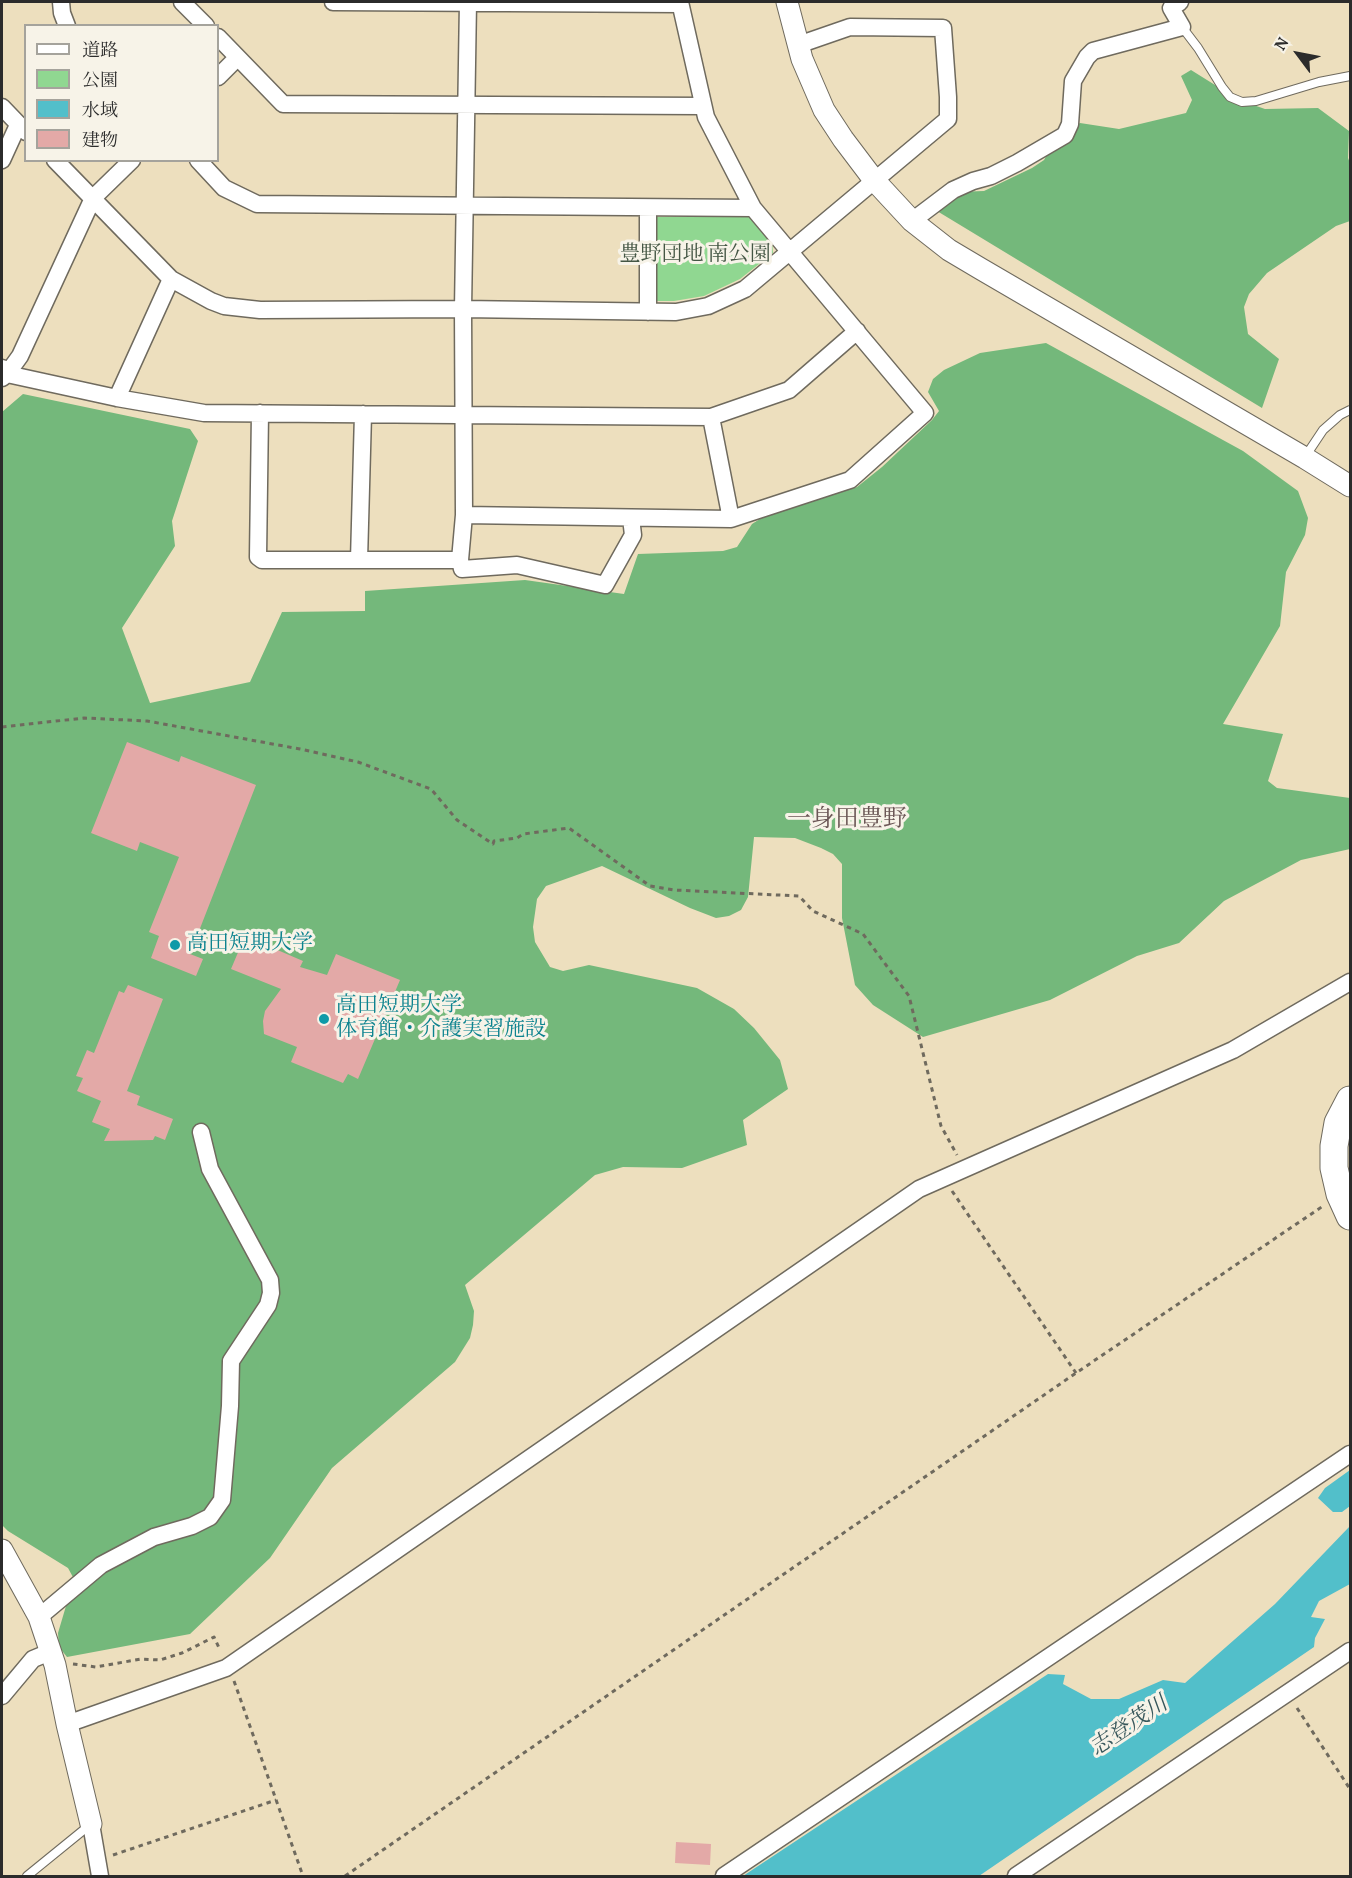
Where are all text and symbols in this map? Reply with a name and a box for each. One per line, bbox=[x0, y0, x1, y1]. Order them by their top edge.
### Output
legend bbox=[24, 24, 219, 162]
north arrow bbox=[1268, 24, 1328, 84]
text: N bbox=[1270, 34, 1295, 55]
text: 道路 bbox=[82, 39, 118, 64]
text: 公園 bbox=[82, 69, 118, 94]
text: 水域 bbox=[82, 99, 118, 124]
text: 建物 bbox=[82, 129, 118, 154]
park label: 豊野団地 南公園 bbox=[619, 243, 771, 269]
district label: 一身田豊野 bbox=[787, 808, 907, 836]
place label: 高田短期大学 bbox=[187, 932, 313, 958]
marker: 高田短期大学 bbox=[168, 938, 182, 952]
place label: 高田短期大学 体育館・介護実習施設 bbox=[336, 994, 546, 1044]
marker: 高田短期大学 体育館・介護実習施設 bbox=[317, 1012, 331, 1026]
water label: 志登茂川 bbox=[1086, 1692, 1174, 1764]

